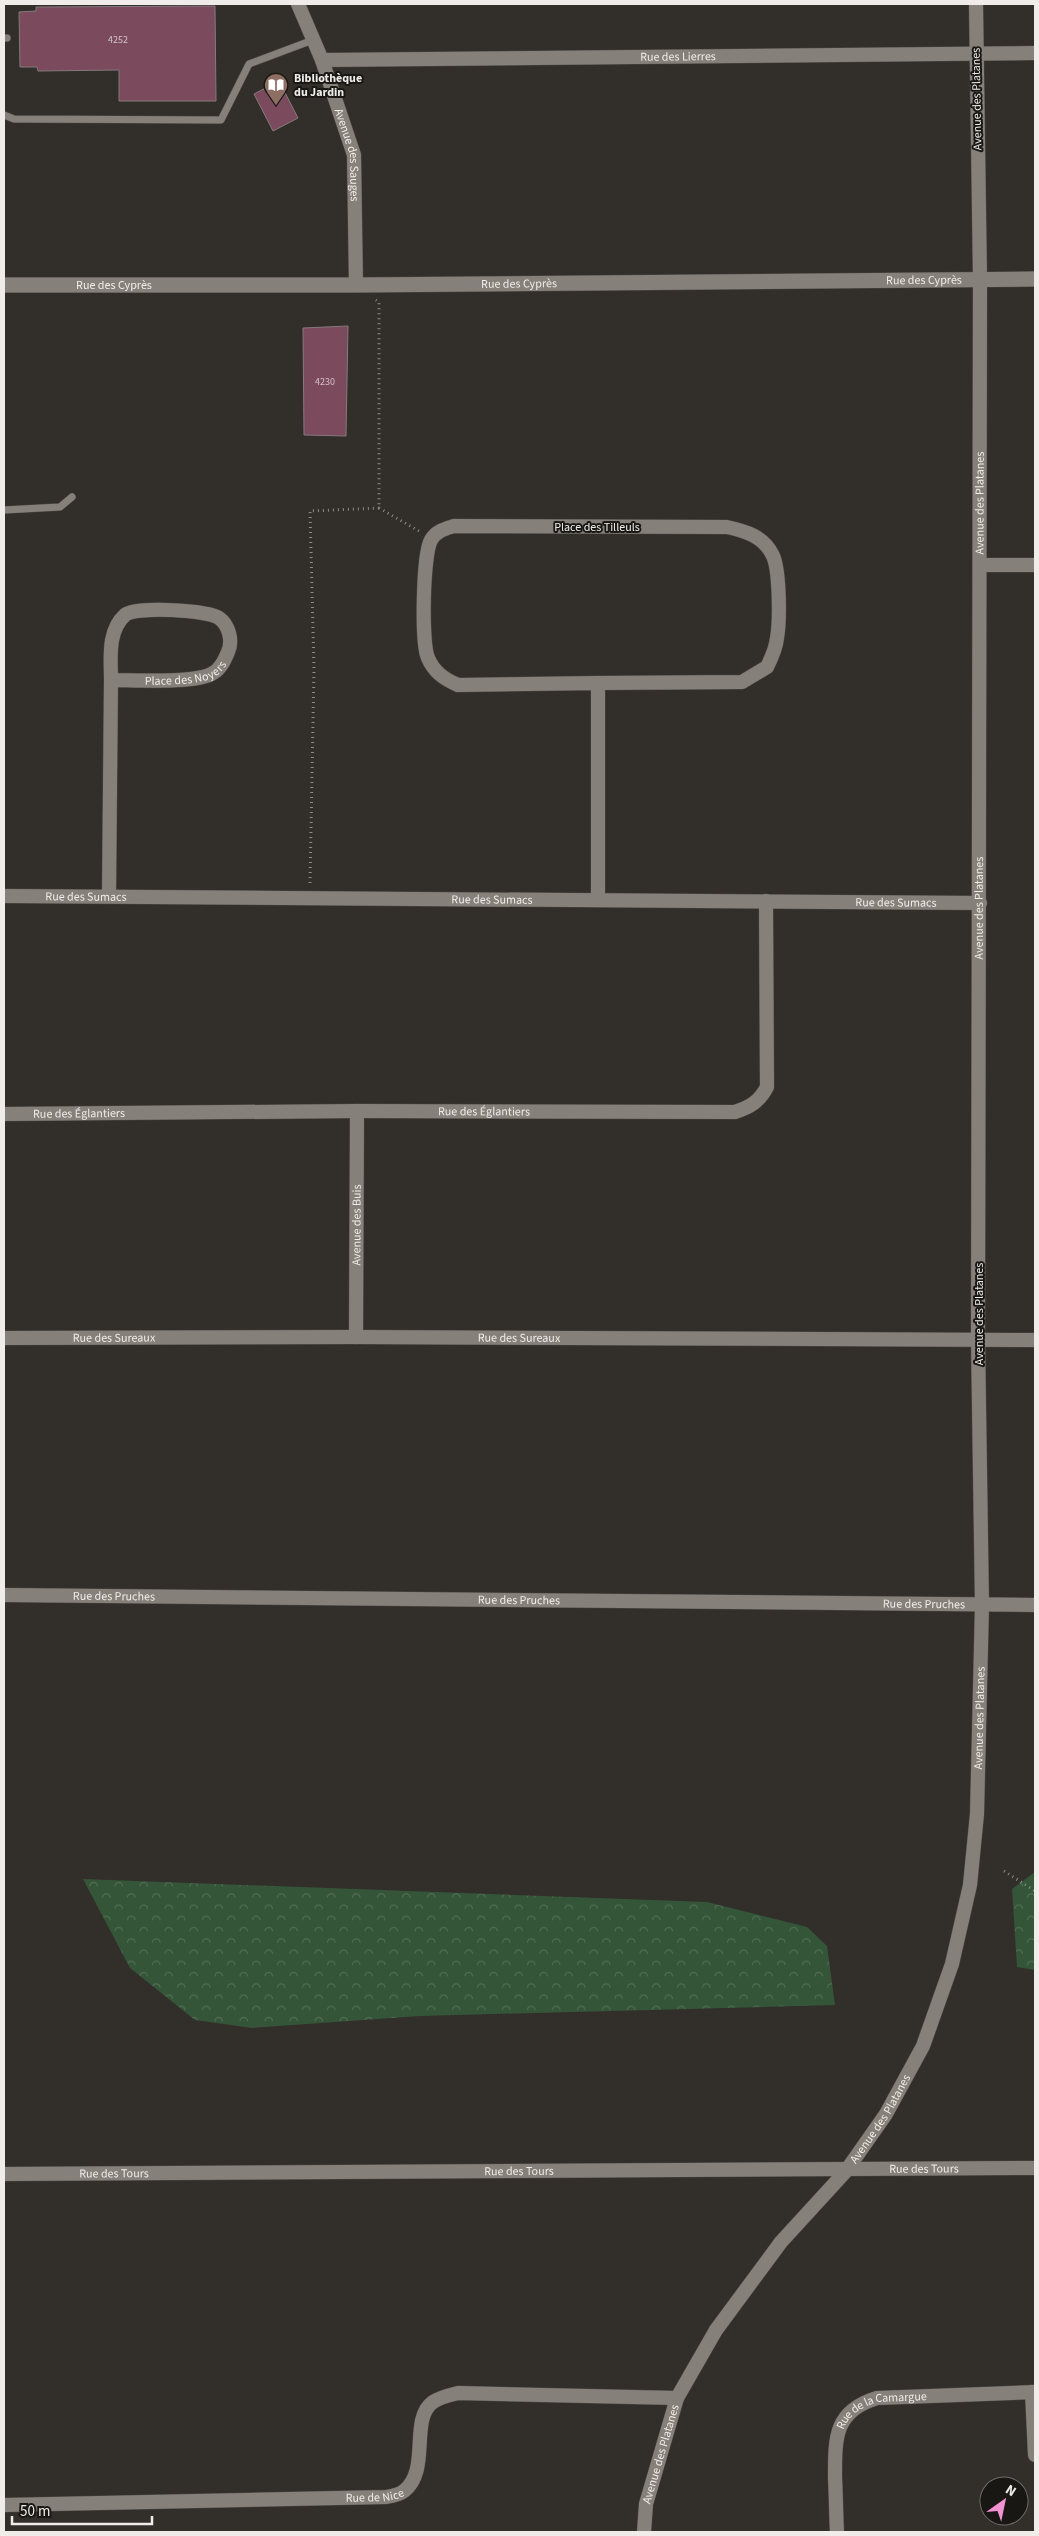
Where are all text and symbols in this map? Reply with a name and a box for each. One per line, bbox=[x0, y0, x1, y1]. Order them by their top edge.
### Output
house number: 4252 bbox=[108, 33, 128, 47]
street label: Rue des Lierres bbox=[640, 48, 716, 65]
street label: Avenue des Platanes bbox=[968, 48, 986, 150]
place label: Bibliothèque du Jardin bbox=[294, 70, 362, 101]
library icon: Bibliothèque du Jardin bbox=[263, 72, 289, 106]
street label: Avenue des Sauges bbox=[330, 106, 363, 202]
street label: Rue des Cyprès bbox=[886, 271, 962, 289]
street label: Rue des Cyprès bbox=[481, 275, 557, 292]
street label: Rue des Cyprès bbox=[76, 277, 152, 294]
house number: 4230 bbox=[315, 375, 335, 389]
street label: Avenue des Platanes bbox=[971, 452, 988, 554]
street label: Place des Tilleuls bbox=[554, 519, 640, 536]
street label: Place des Noyers bbox=[145, 658, 231, 689]
street label: Avenue des Platanes bbox=[970, 857, 987, 959]
street label: Rue des Sumacs bbox=[45, 888, 127, 905]
street label: Rue des Sumacs bbox=[451, 891, 533, 908]
street label: Rue des Sumacs bbox=[855, 894, 937, 911]
street label: Rue des Églantiers bbox=[438, 1103, 530, 1120]
street label: Rue des Églantiers bbox=[33, 1104, 125, 1122]
street label: Avenue des Buis bbox=[348, 1184, 365, 1266]
street label: Avenue des Platanes bbox=[971, 1263, 988, 1365]
street label: Rue des Sureaux bbox=[73, 1329, 156, 1346]
street label: Rue des Sureaux bbox=[478, 1329, 561, 1346]
street label: Rue des Pruches bbox=[73, 1587, 155, 1605]
street label: Rue des Pruches bbox=[478, 1591, 560, 1609]
street label: Rue des Pruches bbox=[883, 1595, 965, 1613]
street label: Avenue des Platanes bbox=[970, 1666, 989, 1770]
street label: Avenue des Platanes bbox=[845, 2071, 915, 2167]
street label: Rue des Tours bbox=[889, 2160, 959, 2177]
street label: Rue des Tours bbox=[484, 2162, 554, 2180]
street label: Rue des Tours bbox=[79, 2165, 149, 2182]
street label: Rue de la Camargue bbox=[832, 2388, 927, 2432]
street label: Avenue des Platanes bbox=[638, 2403, 683, 2506]
north arrow bbox=[979, 2476, 1029, 2526]
text: N bbox=[1001, 2480, 1020, 2502]
street label: Rue de Nice bbox=[345, 2484, 407, 2506]
scale bar bbox=[12, 2494, 152, 2526]
text: 50 m bbox=[20, 2501, 50, 2522]

